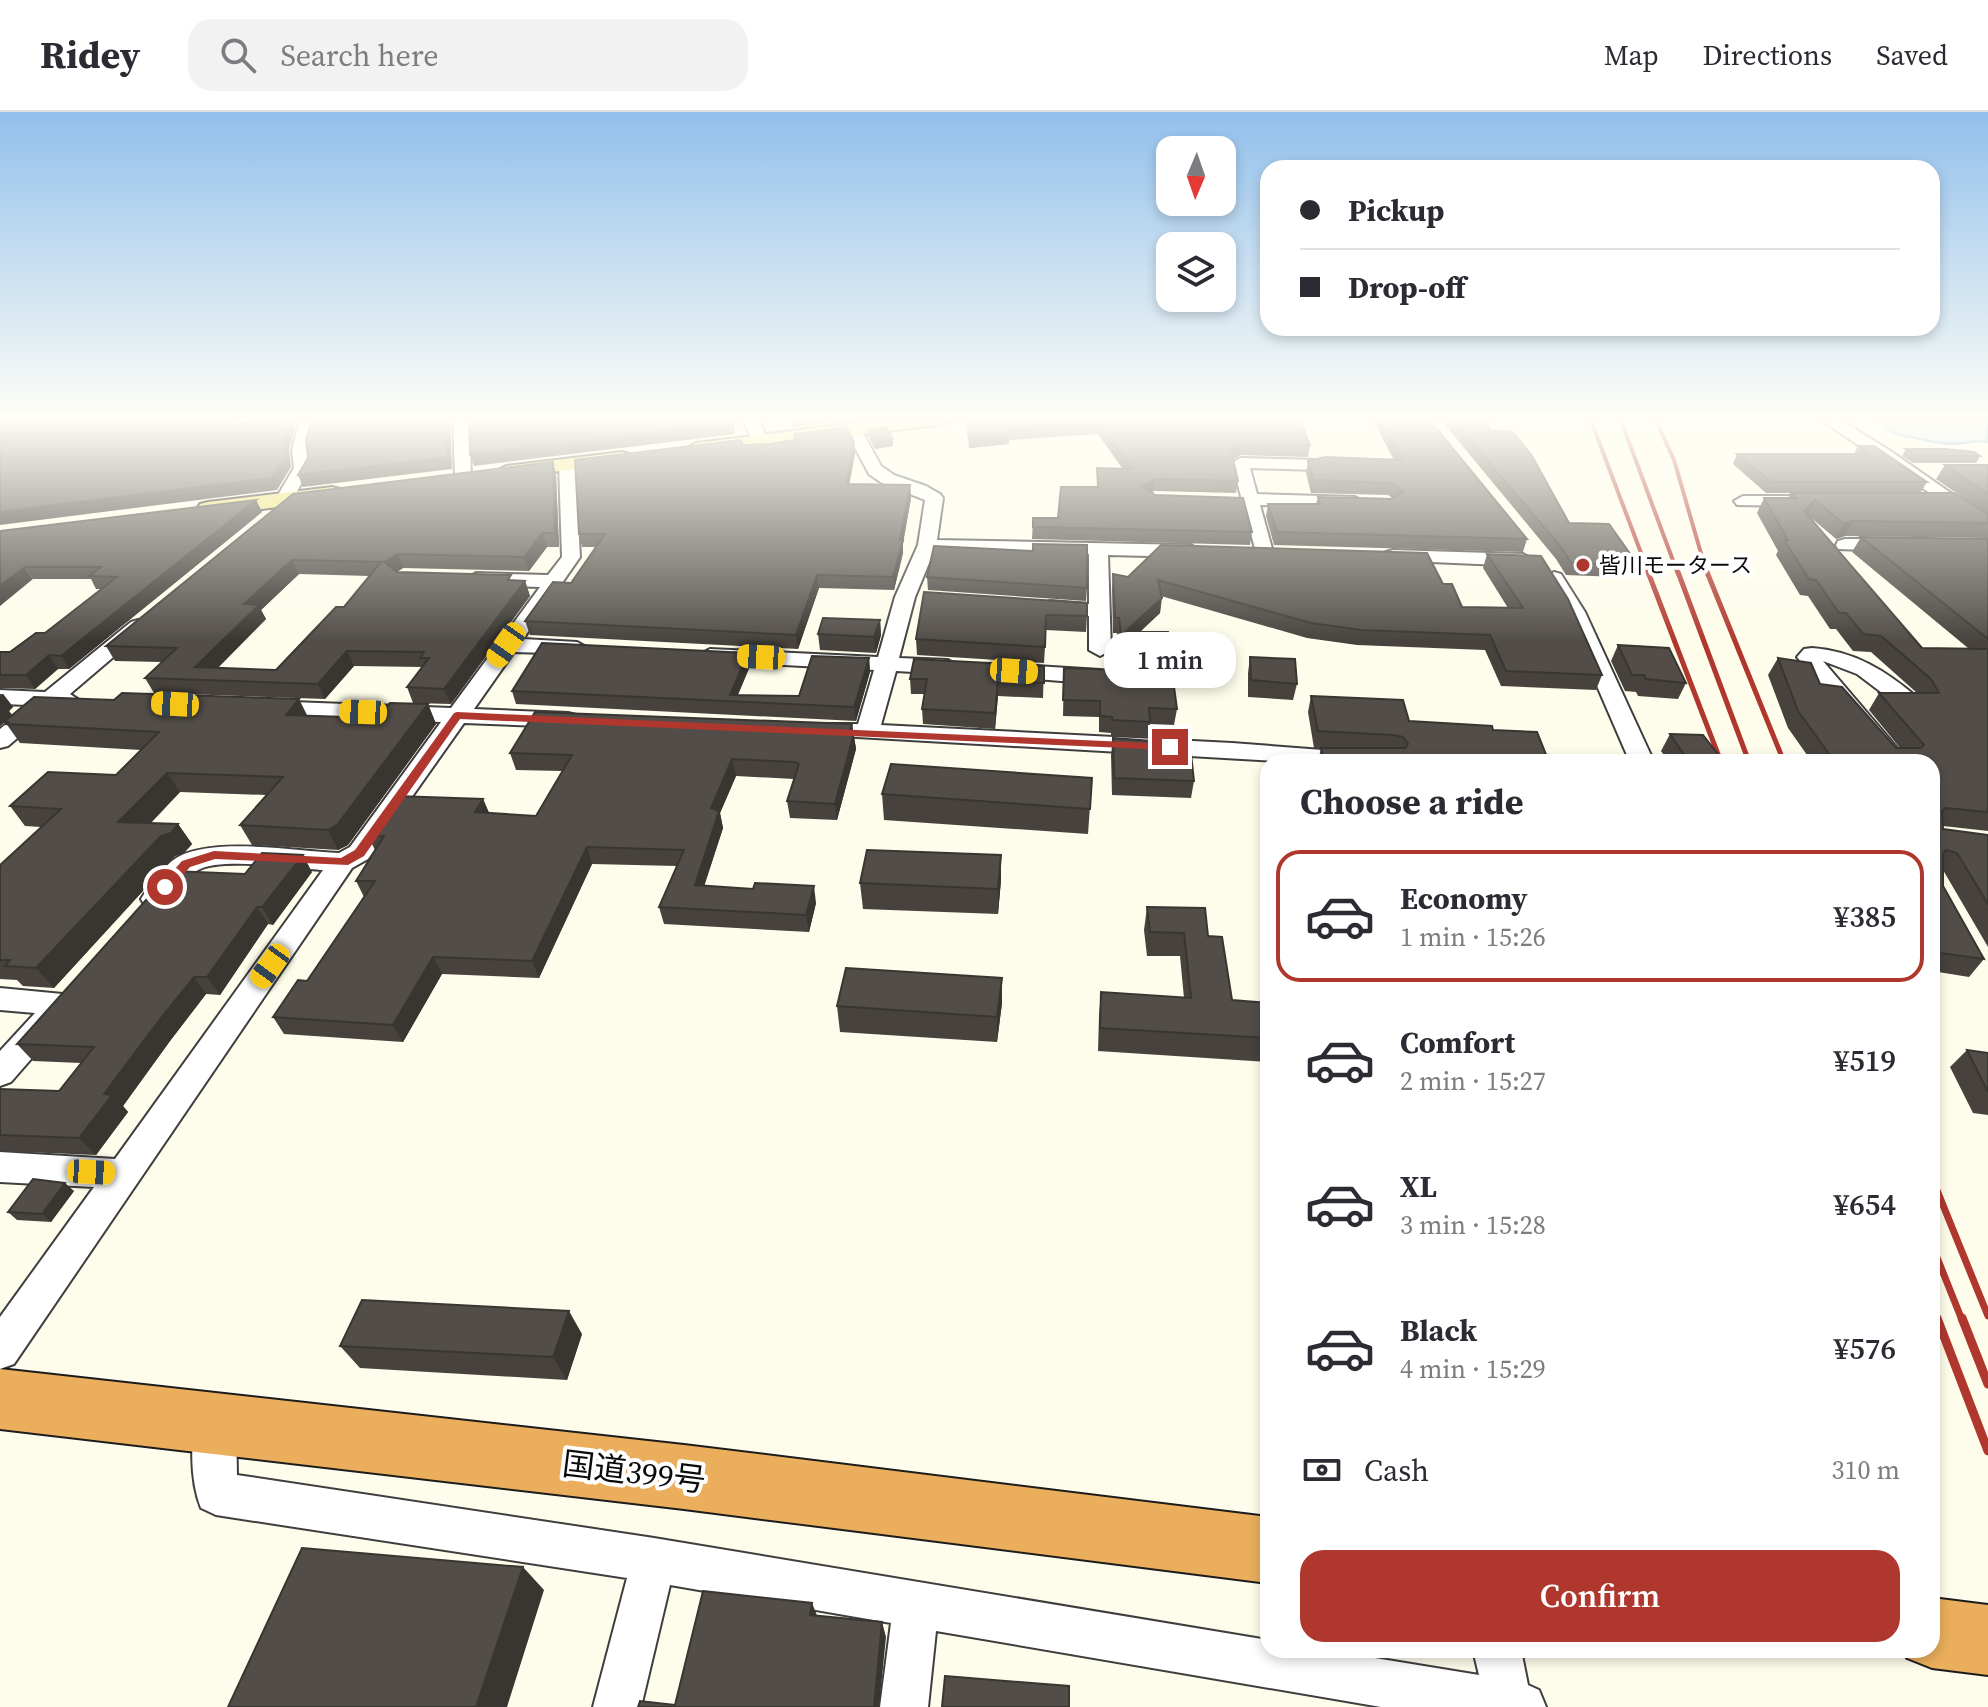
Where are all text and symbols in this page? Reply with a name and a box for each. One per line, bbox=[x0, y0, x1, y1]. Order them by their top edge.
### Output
search box bbox=[188, 19, 748, 91]
text: Ridey bbox=[40, 29, 140, 81]
icon: search bbox=[216, 33, 260, 77]
text: Search here bbox=[280, 35, 439, 76]
text: Map bbox=[1604, 36, 1659, 74]
text: Directions bbox=[1703, 36, 1832, 74]
text: Saved bbox=[1876, 36, 1948, 74]
north arrow bbox=[1156, 136, 1236, 216]
map controls bbox=[1156, 136, 1236, 312]
text: Pickup bbox=[1348, 190, 1444, 231]
button: layers bbox=[1156, 232, 1236, 312]
text: Drop-off bbox=[1348, 267, 1466, 308]
place label: 皆川モータース bbox=[1599, 550, 1752, 580]
marker: 皆川モータース bbox=[1574, 556, 1592, 574]
car bbox=[482, 618, 530, 672]
callout: 1 min bbox=[1104, 631, 1236, 687]
text: 1 min bbox=[1137, 642, 1203, 678]
car bbox=[736, 644, 786, 670]
car bbox=[989, 657, 1039, 685]
car bbox=[150, 691, 200, 717]
car bbox=[339, 699, 387, 725]
route end bbox=[1152, 729, 1188, 765]
text: Choose a ride bbox=[1300, 777, 1523, 826]
route start bbox=[147, 869, 183, 905]
text: Economy bbox=[1400, 878, 1528, 919]
icon: car bbox=[1304, 880, 1376, 952]
text: ¥385 bbox=[1834, 896, 1896, 937]
text: 1 min · 15:26 bbox=[1400, 919, 1546, 955]
car bbox=[246, 940, 294, 992]
text: Comfort bbox=[1400, 1022, 1515, 1063]
icon: car bbox=[1304, 1024, 1376, 1096]
text: ¥519 bbox=[1834, 1040, 1896, 1081]
text: 2 min · 15:27 bbox=[1400, 1063, 1546, 1099]
car bbox=[66, 1159, 116, 1185]
text: XL bbox=[1400, 1166, 1437, 1207]
icon: car bbox=[1304, 1168, 1376, 1240]
text: ¥654 bbox=[1834, 1184, 1896, 1225]
text: 3 min · 15:28 bbox=[1400, 1207, 1546, 1243]
text: Black bbox=[1400, 1310, 1477, 1351]
icon: car bbox=[1304, 1312, 1376, 1384]
text: ¥576 bbox=[1834, 1328, 1896, 1369]
text: 4 min · 15:29 bbox=[1400, 1351, 1546, 1387]
street label: 国道399号 bbox=[560, 1441, 708, 1503]
icon: cash bbox=[1300, 1448, 1344, 1492]
text: Cash bbox=[1364, 1450, 1429, 1491]
text: 310 m bbox=[1832, 1452, 1900, 1488]
button: Confirm bbox=[1300, 1550, 1900, 1642]

